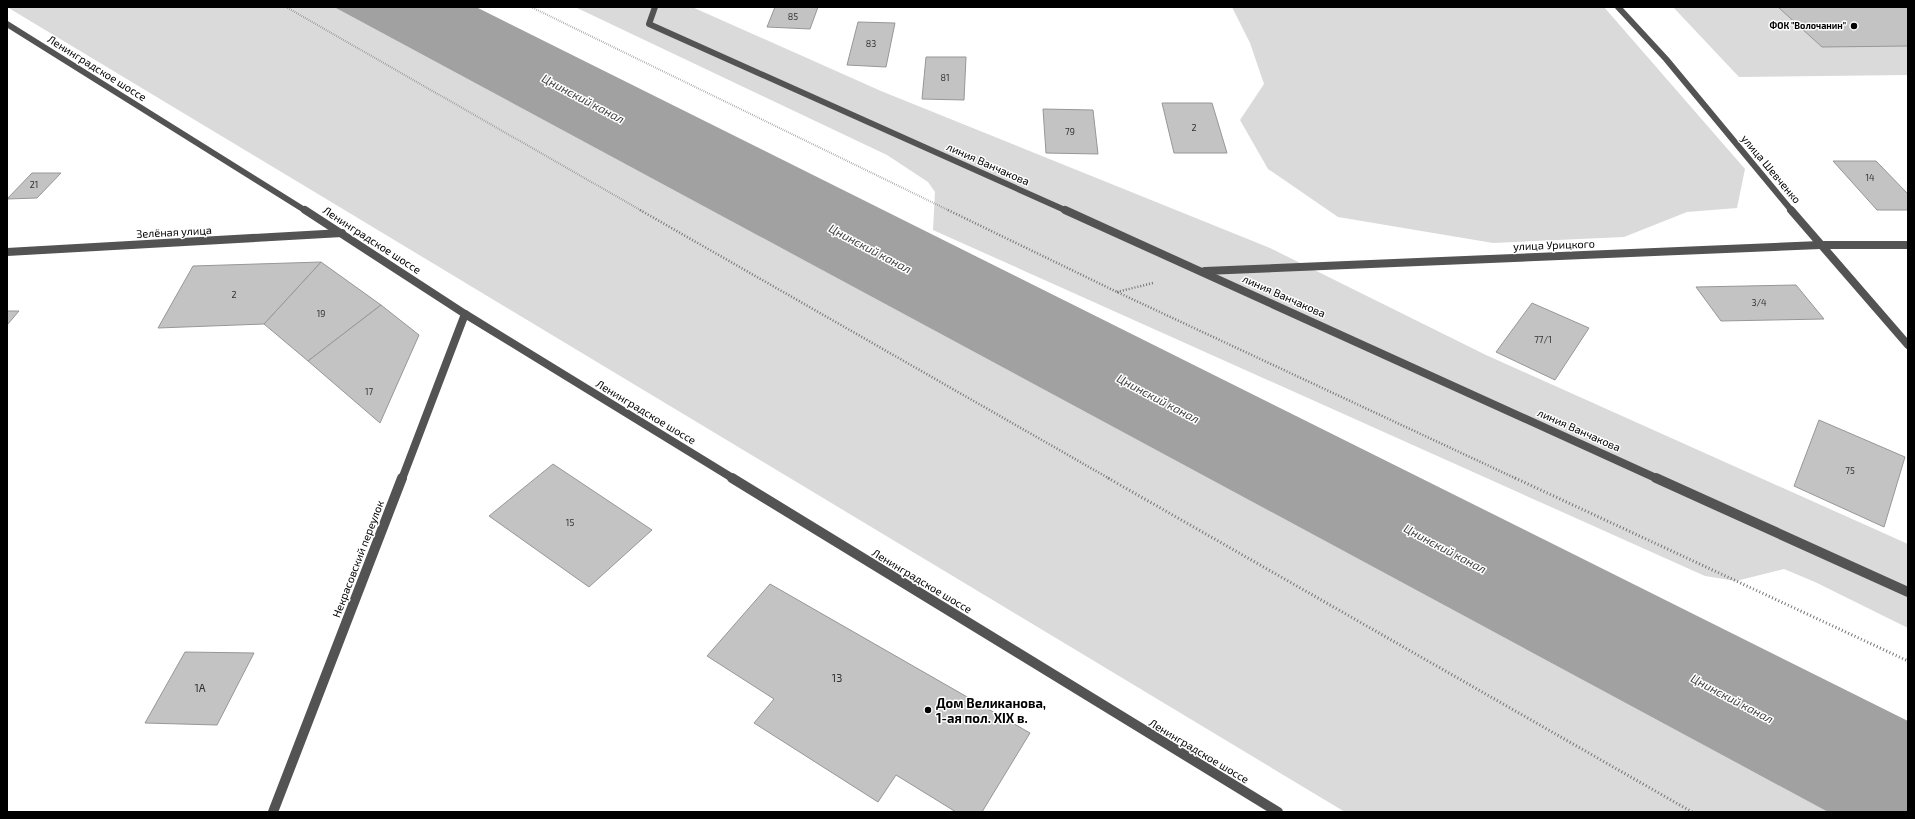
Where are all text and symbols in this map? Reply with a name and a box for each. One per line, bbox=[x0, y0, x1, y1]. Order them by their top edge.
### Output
house number: 85 bbox=[788, 11, 798, 22]
place label: ФОК "Волочанин" bbox=[1770, 20, 1846, 31]
marker: ФОК "Волочанин" bbox=[1849, 21, 1859, 31]
street label: Ленинградское шоссе bbox=[45, 32, 149, 103]
house number: 83 bbox=[866, 38, 876, 49]
water label: Цнинский канал bbox=[540, 70, 627, 126]
house number: 81 bbox=[940, 72, 950, 83]
house number: 2 bbox=[1191, 122, 1197, 133]
house number: 79 bbox=[1065, 126, 1075, 137]
street label: улица Шевченко bbox=[1738, 132, 1804, 206]
street label: линия Ванчакова bbox=[945, 139, 1032, 188]
house number: 14 bbox=[1865, 172, 1875, 183]
house number: 21 bbox=[30, 179, 38, 190]
street label: Ленинградское шоссе bbox=[321, 203, 424, 276]
water label: Цнинский канал bbox=[827, 220, 914, 276]
street label: Зелёная улица bbox=[136, 223, 212, 241]
street label: улица Урицкого bbox=[1513, 237, 1595, 253]
street label: линия Ванчакова bbox=[1241, 271, 1328, 320]
house number: 2 bbox=[231, 289, 237, 300]
house number: 3/4 bbox=[1751, 297, 1767, 308]
house number: 19 bbox=[317, 308, 325, 319]
house number: 77/1 bbox=[1534, 334, 1552, 345]
water label: Цнинский канал bbox=[1115, 370, 1202, 426]
street label: Ленинградское шоссе bbox=[594, 377, 699, 447]
house number: 17 bbox=[365, 386, 373, 397]
street label: линия Ванчакова bbox=[1536, 405, 1623, 454]
house number: 75 bbox=[1845, 465, 1855, 476]
street label: Некрасовский переулок bbox=[329, 498, 387, 620]
house number: 15 bbox=[566, 517, 574, 528]
water label: Цнинский канал bbox=[1402, 520, 1489, 576]
street label: Ленинградское шоссе bbox=[870, 546, 975, 616]
water label: Цнинский канал bbox=[1689, 670, 1776, 726]
house number: 13 bbox=[832, 671, 842, 684]
house number: 1А bbox=[194, 681, 206, 694]
place label: Дом Великанова, 1-ая пол. XIX в. bbox=[936, 695, 1046, 726]
marker: Дом Великанова, 1-ая пол. XIX в. bbox=[923, 705, 933, 715]
street label: Ленинградское шоссе bbox=[1147, 716, 1252, 786]

